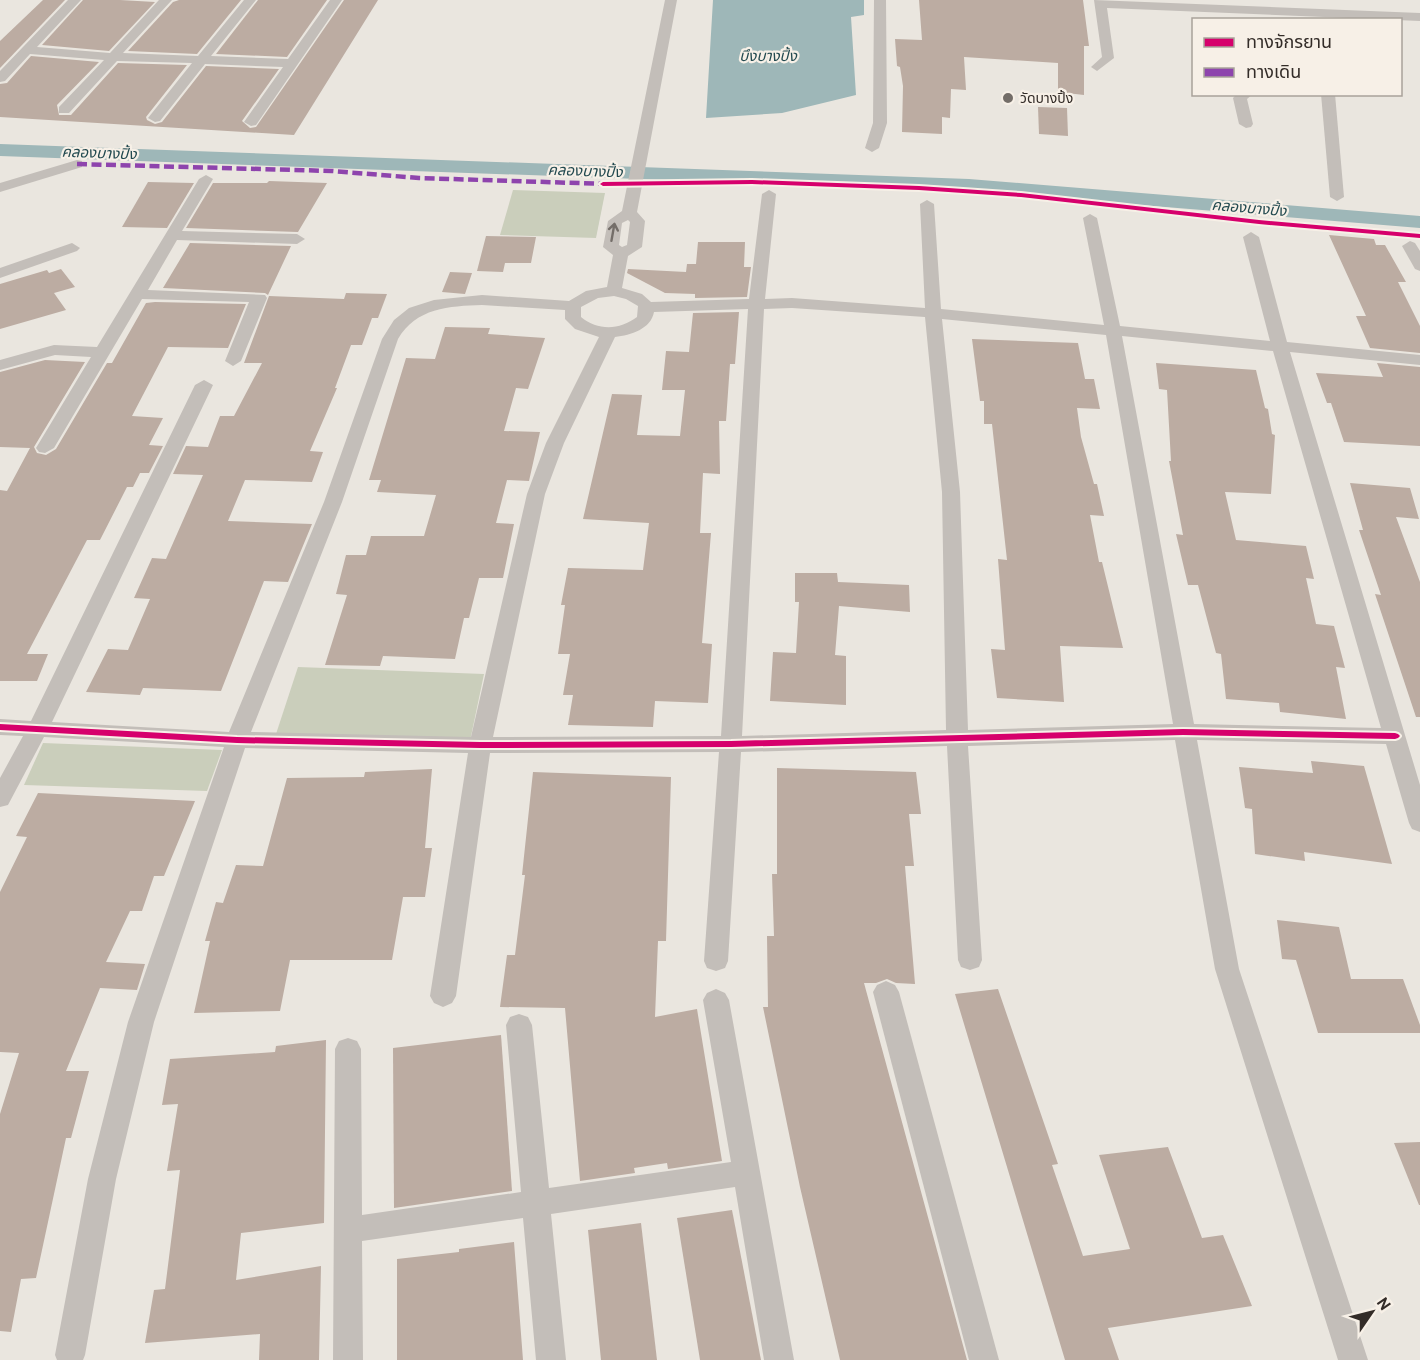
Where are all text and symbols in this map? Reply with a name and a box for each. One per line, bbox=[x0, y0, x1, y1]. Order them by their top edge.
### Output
legend bbox=[1192, 18, 1402, 96]
text: ทางจักรยาน bbox=[1246, 32, 1332, 55]
water label: บึงบางปิ้ง bbox=[739, 46, 798, 67]
text: ทางเดิน bbox=[1246, 62, 1301, 85]
place label: วัดบางปิ้ง bbox=[1020, 89, 1073, 108]
marker: วัดบางปิ้ง bbox=[1001, 91, 1015, 105]
water label: คลองบางปิ้ง bbox=[61, 142, 138, 165]
water label: คลองบางปิ้ง bbox=[547, 160, 624, 183]
water label: คลองบางปิ้ง bbox=[1211, 195, 1288, 222]
one-way arrow bbox=[608, 223, 619, 243]
north arrow bbox=[1342, 1282, 1402, 1342]
text: N bbox=[1371, 1294, 1394, 1315]

